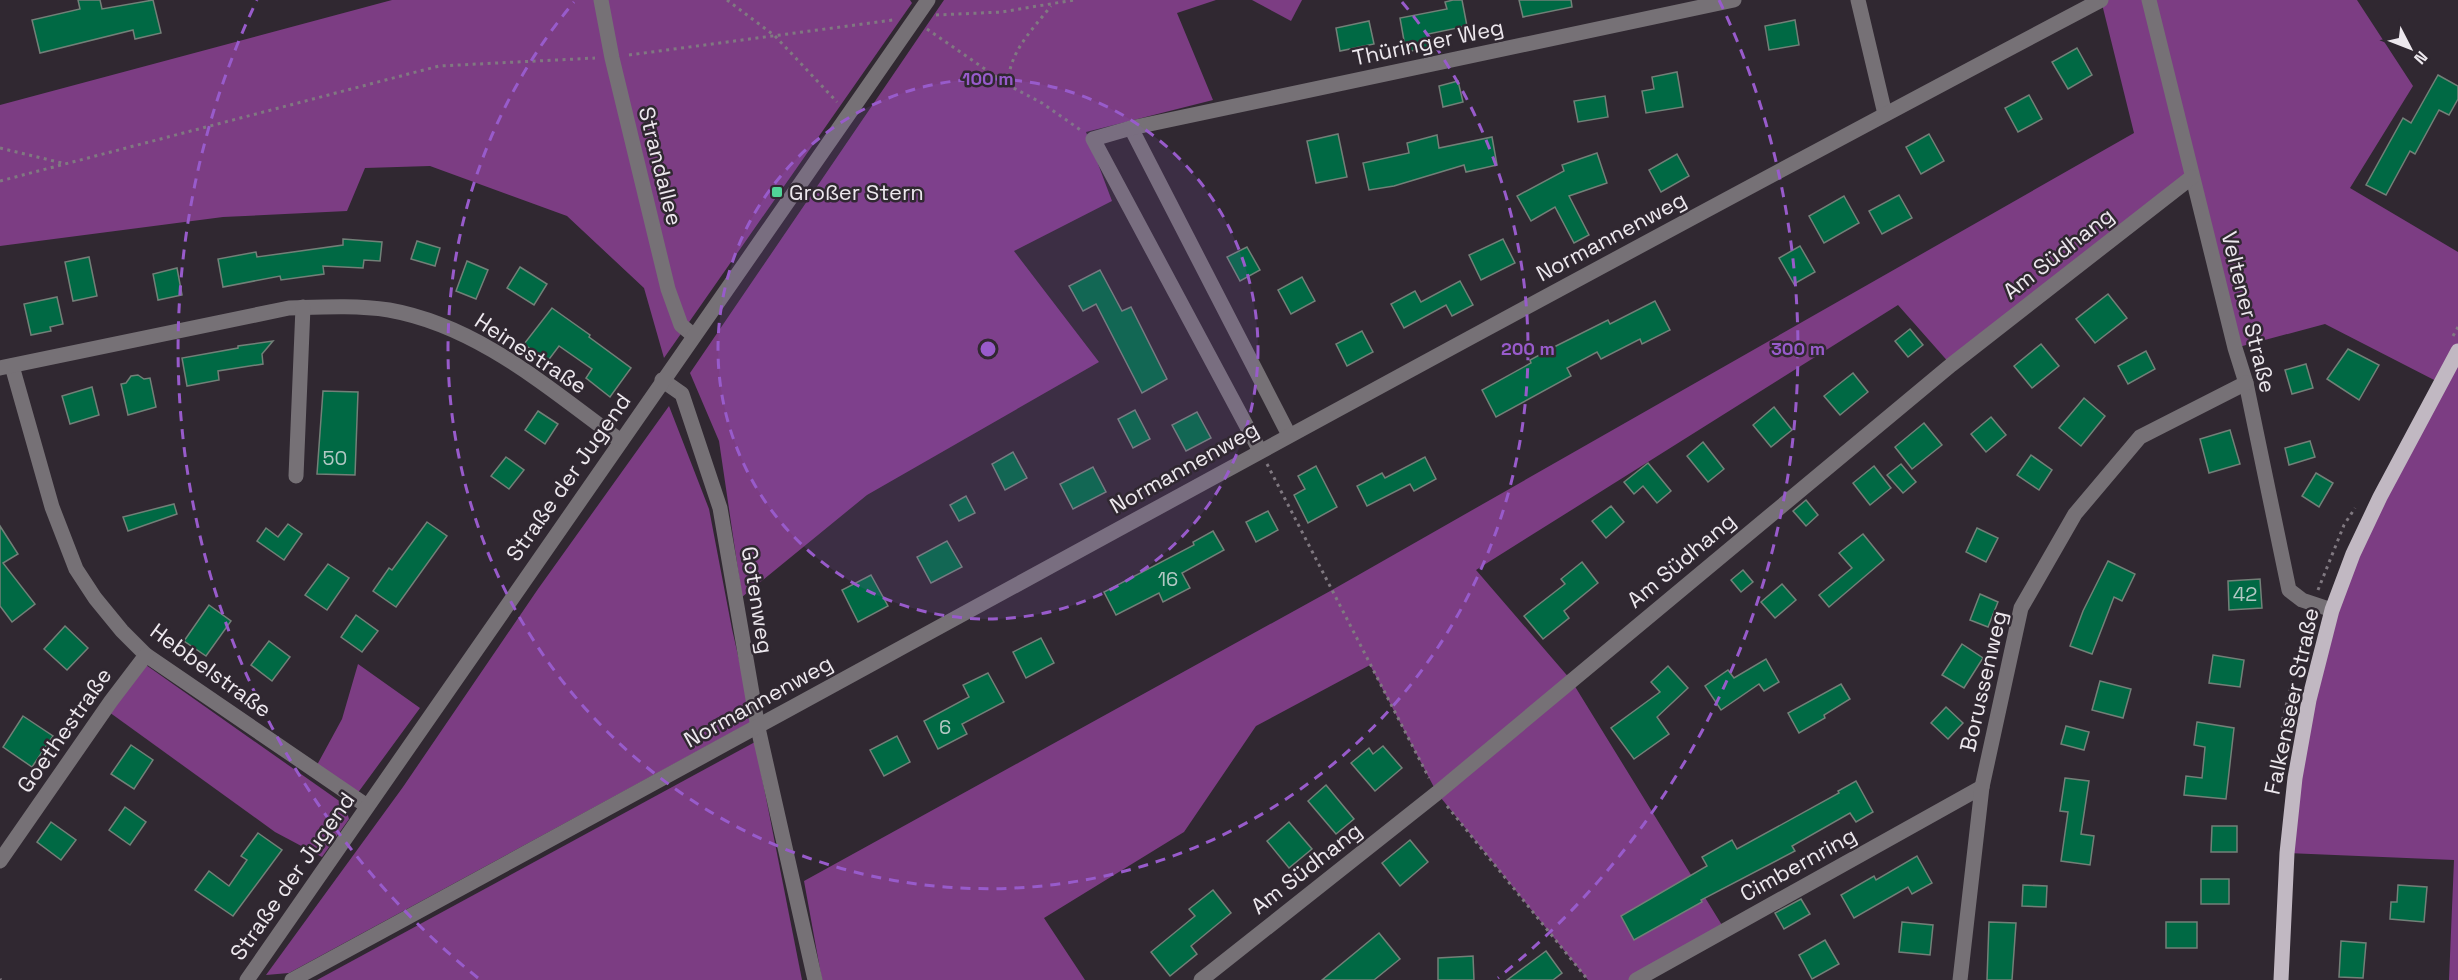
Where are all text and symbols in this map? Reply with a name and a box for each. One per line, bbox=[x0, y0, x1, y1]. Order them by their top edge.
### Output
street label: Thüringer Weg bbox=[1350, 12, 1506, 72]
north arrow bbox=[2380, 18, 2440, 78]
text: N bbox=[2409, 47, 2432, 69]
text: 100 m bbox=[962, 67, 1014, 90]
street label: Strandallee bbox=[633, 104, 689, 228]
place label: Großer Stern bbox=[789, 178, 924, 206]
marker: Großer Stern bbox=[770, 185, 784, 199]
street label: Normannenweg bbox=[1531, 185, 1691, 287]
street label: Am Südhang bbox=[1997, 201, 2119, 305]
street label: Veltener Straße bbox=[2215, 228, 2283, 396]
street label: Heinestraße bbox=[470, 306, 592, 400]
text: 200 m bbox=[1501, 337, 1555, 360]
text: 300 m bbox=[1771, 337, 1825, 360]
centre of rings bbox=[978, 339, 998, 359]
street label: Straße der Jugend bbox=[500, 388, 636, 566]
street label: Normannenweg bbox=[1105, 415, 1263, 519]
house number: 50 bbox=[323, 445, 347, 471]
street label: Am Südhang bbox=[1621, 506, 1741, 614]
street label: Gotenweg bbox=[736, 544, 780, 656]
house number: 16 bbox=[1158, 566, 1178, 592]
house number: 42 bbox=[2233, 581, 2257, 607]
street label: Falkenseer Straße bbox=[2258, 605, 2324, 797]
street label: Borussenweg bbox=[1953, 608, 2013, 754]
street label: Hebbelstraße bbox=[145, 617, 277, 723]
street label: Normannenweg bbox=[679, 649, 837, 753]
street label: Goethestraße bbox=[11, 662, 117, 798]
house number: 6 bbox=[939, 714, 951, 740]
street label: Straße der Jugend bbox=[224, 787, 360, 965]
street label: Am Südhang bbox=[1245, 816, 1367, 920]
street label: Cimbernring bbox=[1735, 821, 1861, 907]

